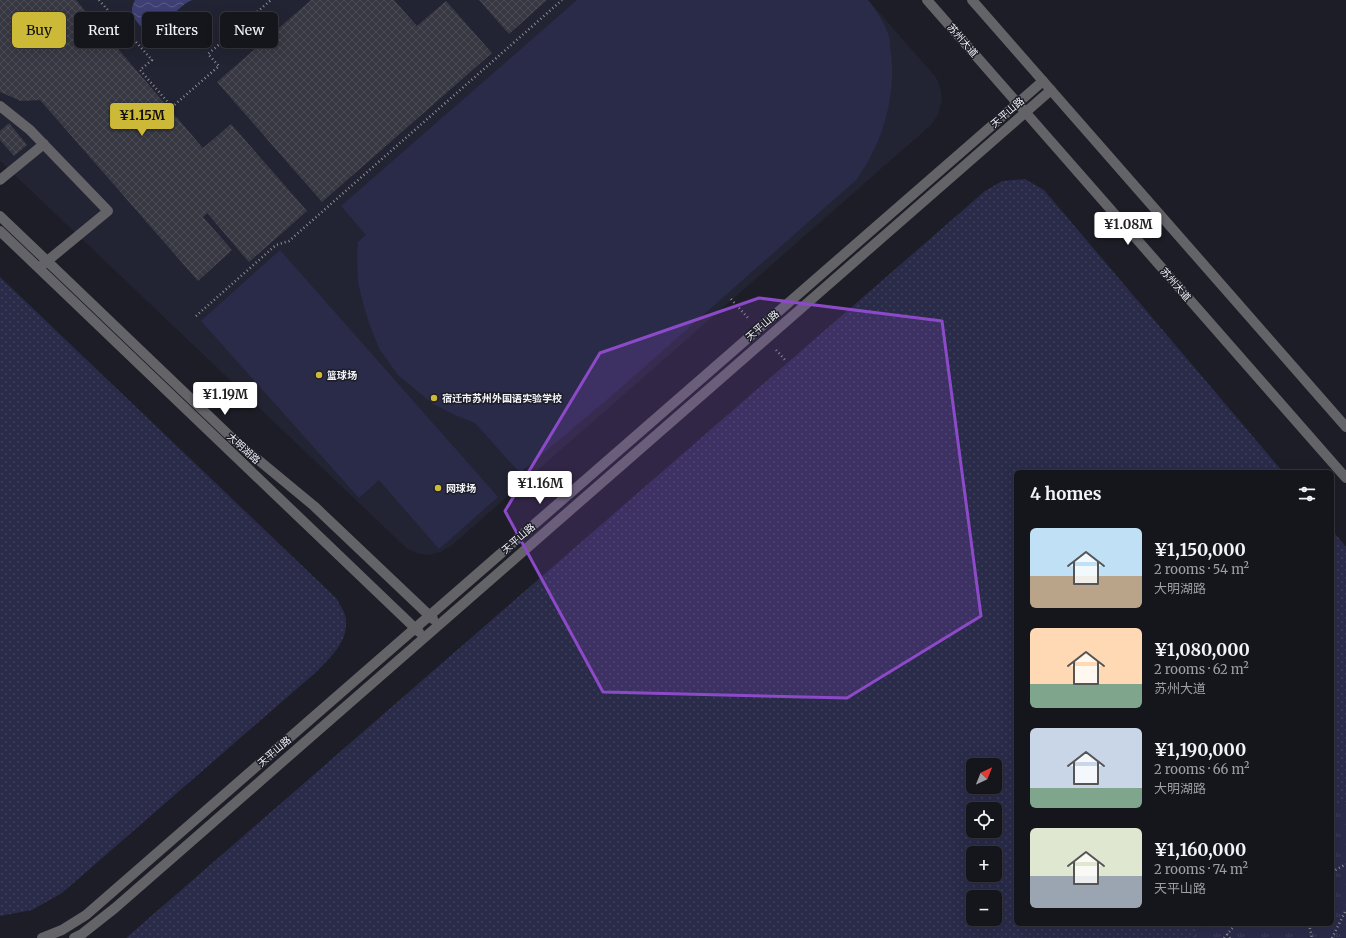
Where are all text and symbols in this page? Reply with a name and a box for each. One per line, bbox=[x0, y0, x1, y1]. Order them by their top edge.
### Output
chip: Buy bbox=[12, 12, 66, 48]
chip: Rent bbox=[74, 12, 134, 48]
chip: Filters bbox=[142, 12, 212, 48]
chip: New bbox=[220, 12, 278, 48]
street label: 苏州大道 bbox=[945, 21, 981, 60]
street label: 天平山路 bbox=[988, 94, 1027, 130]
pin: ¥1.15M bbox=[109, 103, 175, 137]
text: ¥1.15M bbox=[119, 107, 165, 124]
pin: ¥1.08M bbox=[1095, 212, 1161, 246]
text: ¥1.08M bbox=[1103, 216, 1153, 233]
street label: 苏州大道 bbox=[1158, 265, 1194, 304]
street label: 天平山路 bbox=[743, 307, 782, 343]
place label: 篮球场 bbox=[327, 369, 357, 382]
marker: 篮球场 bbox=[314, 370, 324, 380]
pin: ¥1.19M bbox=[192, 382, 258, 416]
text: ¥1.19M bbox=[202, 386, 248, 403]
place label: 宿迁市苏州外国语实验学校 bbox=[442, 392, 562, 405]
marker: 宿迁市苏州外国语实验学校 bbox=[429, 393, 439, 403]
street label: 大明湖路 bbox=[224, 430, 263, 467]
pin: ¥1.16M bbox=[507, 471, 573, 505]
text: ¥1.16M bbox=[517, 475, 563, 492]
place label: 网球场 bbox=[446, 482, 476, 495]
marker: 网球场 bbox=[433, 483, 443, 493]
text: 4 homes bbox=[1030, 483, 1101, 505]
icon: filters bbox=[1296, 483, 1318, 505]
street label: 天平山路 bbox=[499, 520, 538, 556]
text: ¥1,150,000 bbox=[1154, 539, 1246, 561]
icon: home bbox=[1062, 544, 1110, 592]
text: 2 rooms · 54 m² bbox=[1154, 561, 1249, 578]
text: 大明湖路 bbox=[1154, 580, 1206, 597]
text: ¥1,080,000 bbox=[1154, 639, 1250, 661]
icon: home bbox=[1062, 644, 1110, 692]
text: 2 rooms · 62 m² bbox=[1154, 661, 1249, 678]
text: 苏州大道 bbox=[1154, 680, 1206, 697]
street label: 天平山路 bbox=[255, 733, 294, 769]
text: ¥1,190,000 bbox=[1154, 739, 1246, 761]
icon: home bbox=[1062, 744, 1110, 792]
north arrow bbox=[966, 758, 1002, 794]
map controls bbox=[966, 758, 1002, 926]
text: 2 rooms · 66 m² bbox=[1154, 761, 1249, 778]
text: 大明湖路 bbox=[1154, 780, 1206, 797]
button: locate bbox=[966, 802, 1002, 838]
text: ¥1,160,000 bbox=[1154, 839, 1246, 861]
icon: home bbox=[1062, 844, 1110, 892]
button: + bbox=[966, 846, 1002, 882]
text: 2 rooms · 74 m² bbox=[1154, 861, 1248, 878]
text: 天平山路 bbox=[1154, 880, 1206, 897]
button: − bbox=[966, 890, 1002, 926]

